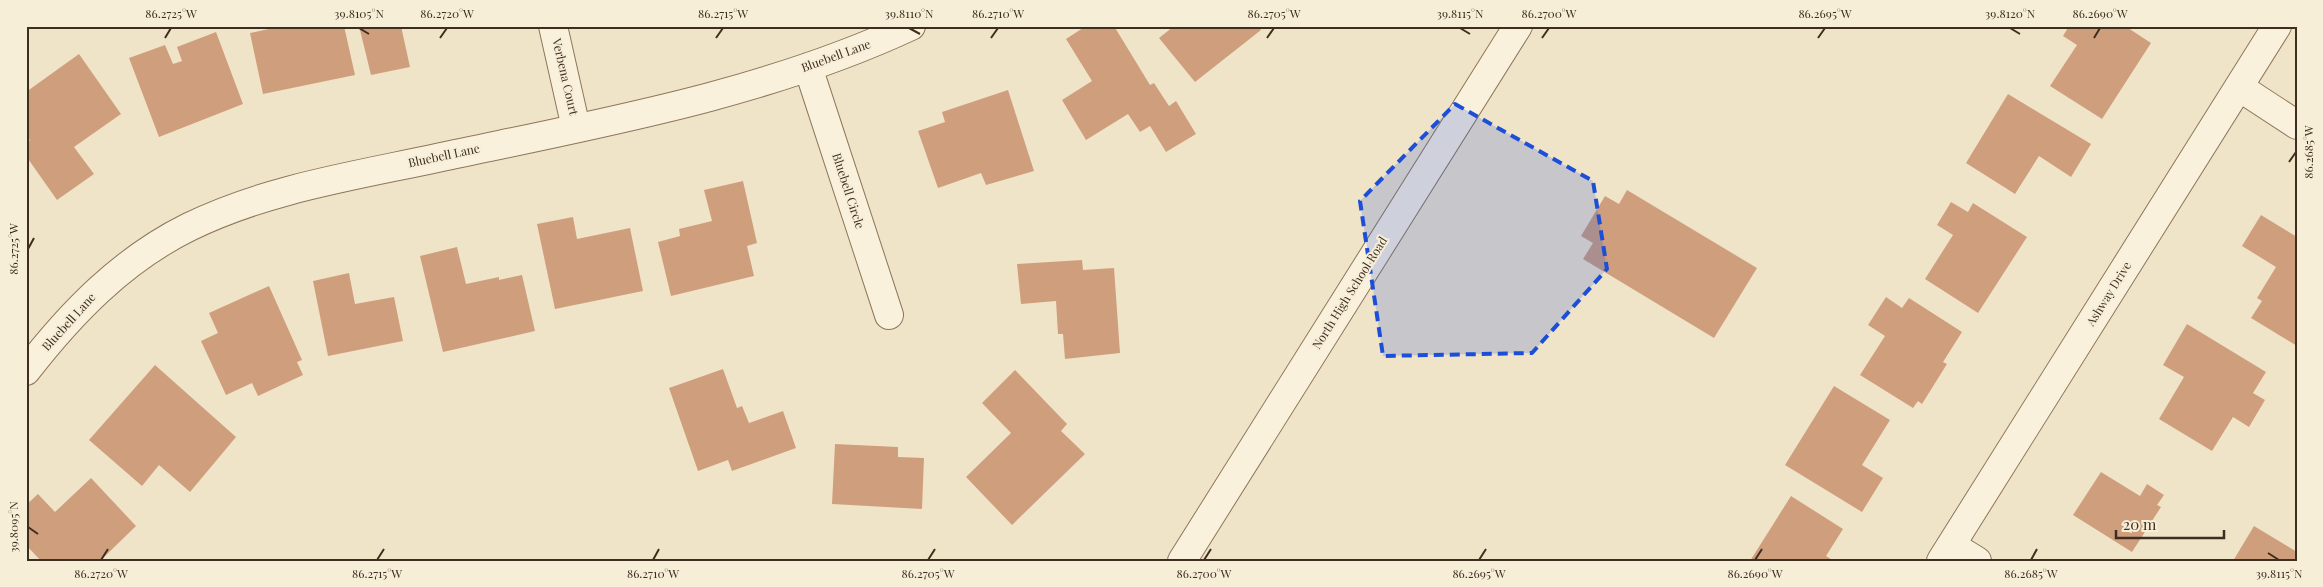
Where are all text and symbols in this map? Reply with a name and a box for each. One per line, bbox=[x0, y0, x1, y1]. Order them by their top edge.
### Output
text: 86.2725°W bbox=[145, 5, 197, 21]
text: 39.8105°N bbox=[334, 5, 384, 21]
text: 86.2720°W bbox=[420, 5, 474, 21]
text: 86.2715°W bbox=[698, 5, 748, 21]
text: 39.8110°N bbox=[885, 5, 934, 21]
text: 86.2710°W bbox=[972, 5, 1024, 21]
text: 86.2705°W bbox=[1247, 5, 1301, 21]
text: 39.8115°N bbox=[1437, 5, 1484, 21]
text: 86.2700°W bbox=[1522, 5, 1577, 21]
text: 86.2695°W bbox=[1798, 5, 1852, 21]
text: 39.8120°N bbox=[1985, 5, 2036, 21]
text: 86.2690°W bbox=[2072, 5, 2128, 21]
street label: Bluebell Lane bbox=[799, 35, 873, 75]
street label: Verbena Court bbox=[549, 36, 583, 117]
text: 86.2685°W bbox=[2300, 125, 2316, 179]
street label: Bluebell Lane bbox=[407, 140, 481, 170]
street label: Bluebell Circle bbox=[829, 151, 869, 231]
text: 86.2725°W bbox=[5, 223, 21, 275]
street label: North High School Road bbox=[1308, 233, 1390, 352]
street label: Ashway Drive bbox=[2081, 258, 2134, 330]
street label: Bluebell Lane bbox=[38, 289, 99, 354]
text: 39.8095°N bbox=[5, 501, 21, 553]
scale bar bbox=[2116, 507, 2223, 539]
text: 20 m bbox=[2123, 514, 2157, 534]
text: 86.2720°W bbox=[74, 565, 128, 581]
text: 86.2715°W bbox=[352, 565, 402, 581]
text: 86.2710°W bbox=[627, 565, 679, 581]
text: 86.2705°W bbox=[901, 565, 955, 581]
text: 86.2700°W bbox=[1177, 565, 1232, 581]
text: 86.2695°W bbox=[1452, 565, 1506, 581]
text: 86.2690°W bbox=[1727, 565, 1783, 581]
text: 86.2685°W bbox=[2004, 565, 2058, 581]
text: 39.8115°N bbox=[2256, 565, 2303, 581]

